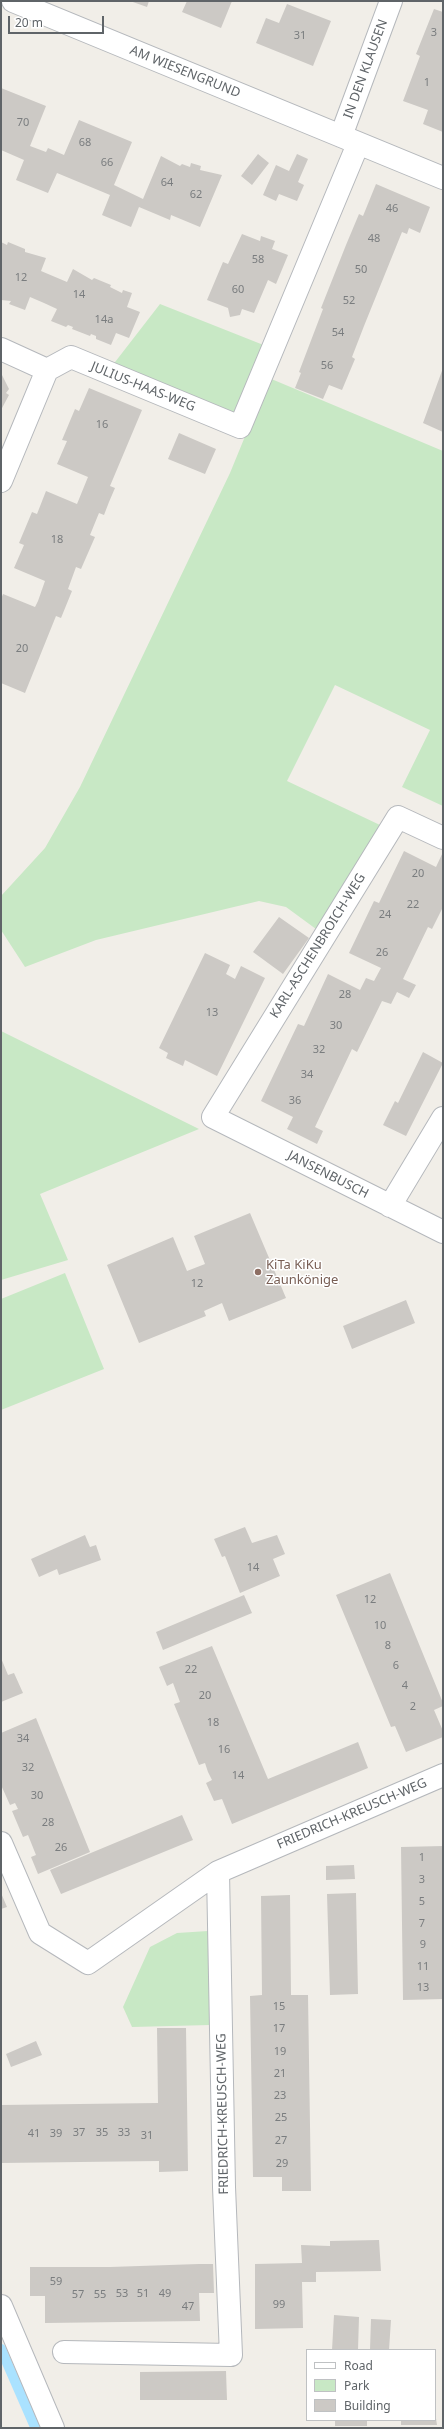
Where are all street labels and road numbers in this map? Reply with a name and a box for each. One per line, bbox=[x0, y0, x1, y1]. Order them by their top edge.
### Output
street label: IN DEN KLAUSEN bbox=[341, 17, 391, 121]
street label: AM WIESENGRUND bbox=[127, 43, 243, 101]
street label: JULIUS-HAAS-WEG bbox=[88, 359, 198, 415]
street label: KARL-ASCHENBROICH-WEG bbox=[267, 871, 369, 1021]
street label: JANSENBUSCH bbox=[285, 1148, 371, 1202]
street label: FRIEDRICH-KREUSCH-WEG bbox=[275, 1775, 429, 1853]
street label: FRIEDRICH-KREUSCH-WEG bbox=[214, 2033, 232, 2195]

